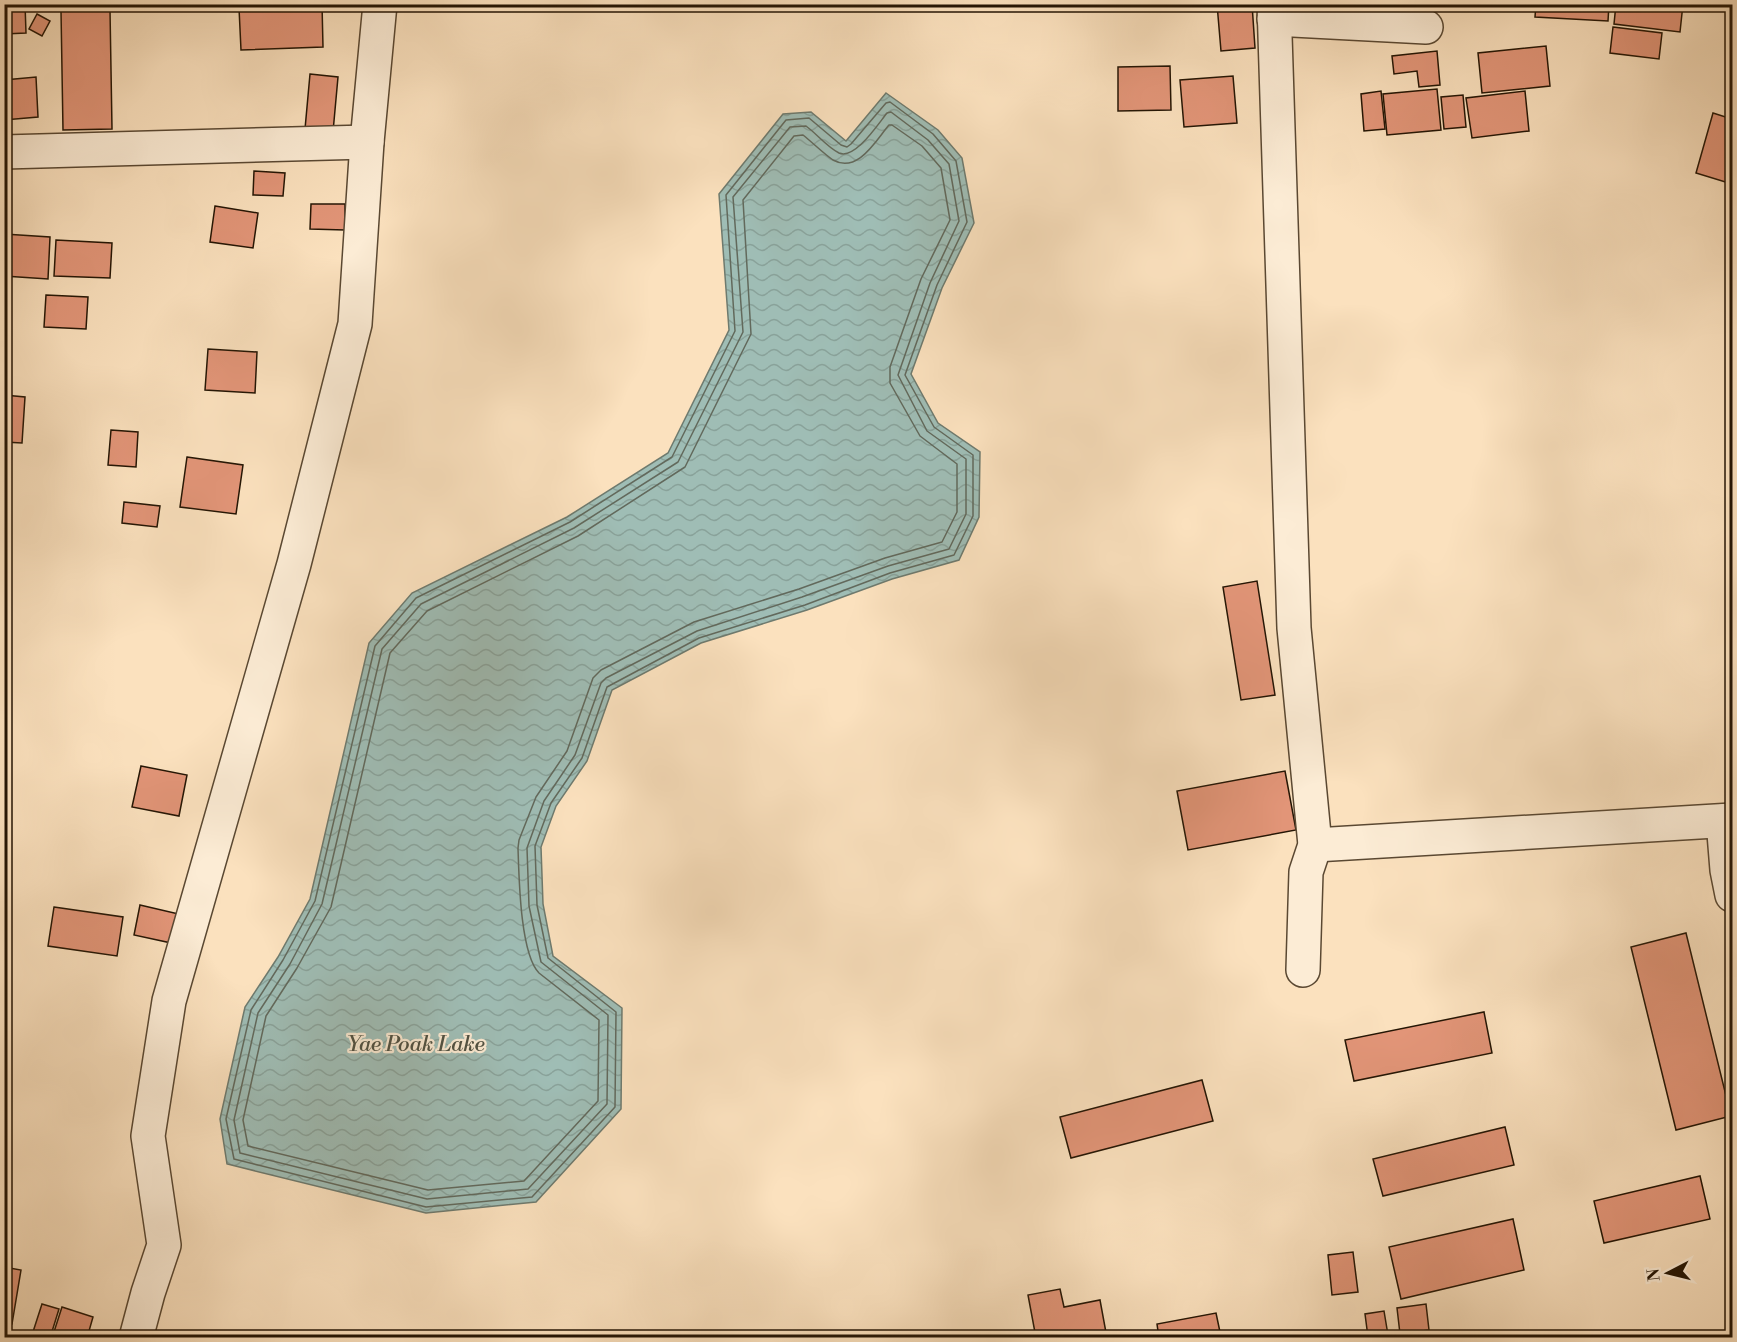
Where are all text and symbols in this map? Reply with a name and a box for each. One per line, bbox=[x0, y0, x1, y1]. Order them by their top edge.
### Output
water label: Yae Poak Lake bbox=[347, 1031, 485, 1058]
north arrow bbox=[1638, 1243, 1698, 1303]
text: N bbox=[1643, 1267, 1665, 1282]

